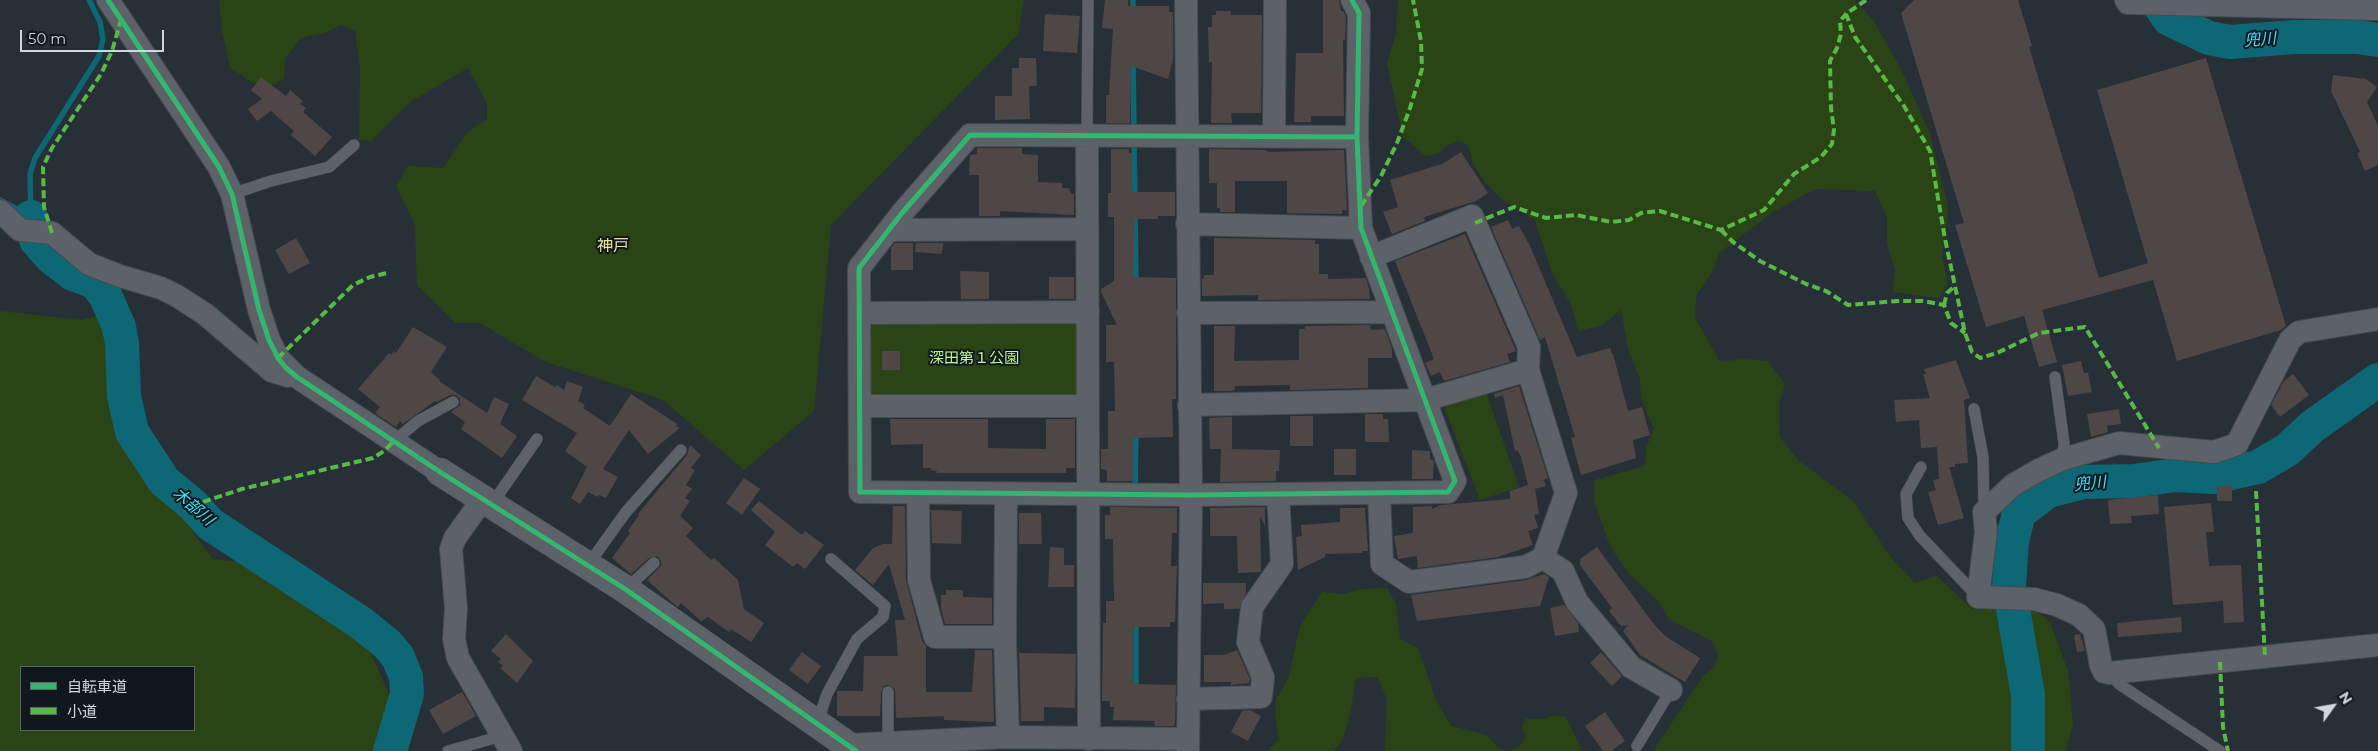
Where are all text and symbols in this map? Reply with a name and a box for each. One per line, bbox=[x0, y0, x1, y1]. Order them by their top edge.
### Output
scale bar bbox=[22, 20, 166, 52]
text: 50 m bbox=[28, 29, 66, 48]
water label: 兜川 bbox=[2243, 29, 2277, 51]
district label: 神戸 bbox=[597, 236, 629, 256]
park label: 深田第１公園 bbox=[929, 350, 1019, 368]
water label: 兜川 bbox=[2073, 473, 2107, 495]
water label: 木部川 bbox=[169, 484, 217, 530]
legend bbox=[20, 666, 195, 731]
text: 自転車道 bbox=[67, 677, 127, 696]
north arrow bbox=[2308, 681, 2358, 731]
text: N bbox=[2335, 688, 2356, 708]
text: 小道 bbox=[67, 702, 97, 721]

